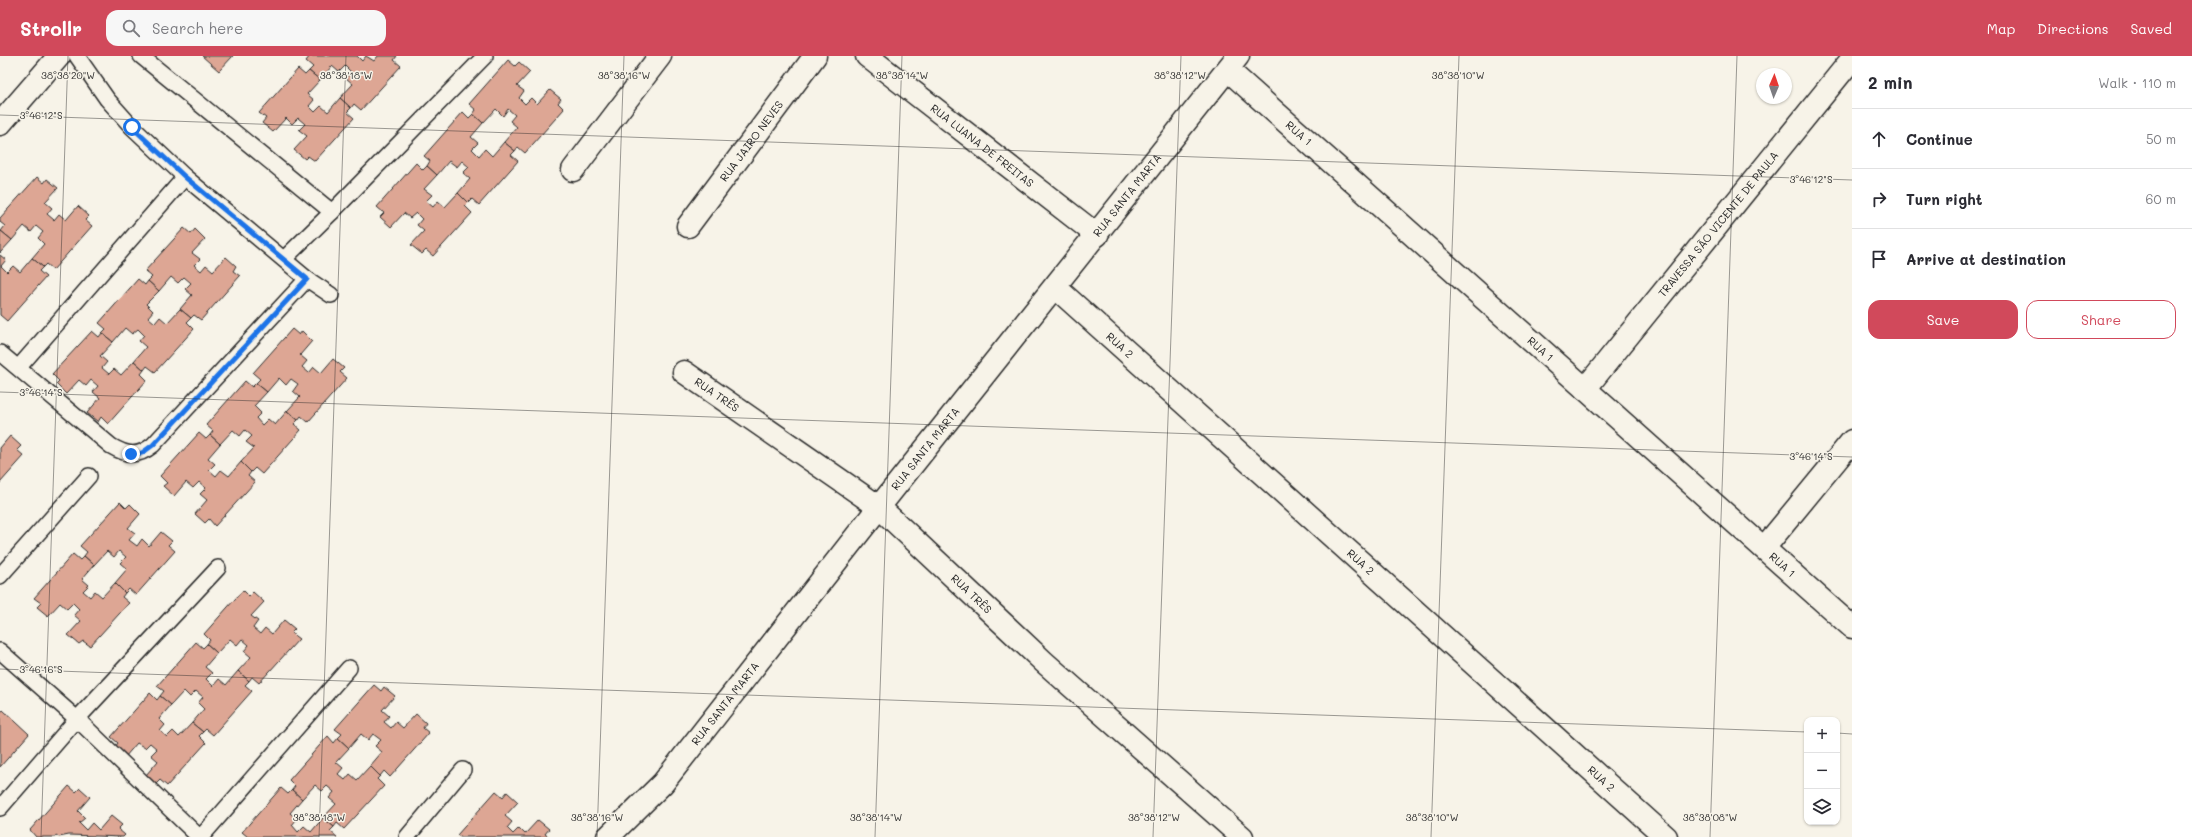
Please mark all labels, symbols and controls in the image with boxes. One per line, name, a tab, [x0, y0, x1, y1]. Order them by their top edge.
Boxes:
search box	[106, 10, 386, 46]
text: Strollr	[20, 16, 82, 41]
icon: search	[120, 17, 142, 39]
text: Search here	[152, 18, 243, 38]
text: Map	[1987, 19, 2015, 38]
text: Directions	[2037, 19, 2108, 38]
text: Saved	[2130, 19, 2172, 38]
text: 38°38'20"W	[41, 68, 95, 82]
text: 38°38'18"W	[320, 68, 373, 82]
text: 38°38'16"W	[598, 68, 651, 82]
text: 38°38'14"W	[876, 68, 928, 82]
text: 38°38'12"W	[1154, 68, 1206, 82]
text: 38°38'10"W	[1432, 68, 1485, 82]
north arrow	[1756, 68, 1792, 104]
text: 2 min	[1868, 71, 1913, 93]
text: Walk · 110 m	[2098, 74, 2176, 91]
street label: RUA JAIRO NEVES	[716, 97, 786, 184]
street label: RUA LUANA DE FREITAS	[928, 100, 1037, 190]
text: 3°46'12"S	[19, 108, 63, 122]
street label: RUA 1	[1283, 117, 1316, 149]
route start	[123, 118, 141, 136]
icon: ahead	[1868, 128, 1890, 150]
text: Continue	[1906, 129, 1973, 149]
text: 50 m	[2146, 130, 2176, 147]
street label: TRAVESSA SÃO VICENTE DE PAULA	[1654, 148, 1781, 300]
street label: RUA SANTA MARTA	[1089, 150, 1164, 240]
text: 3°46'12"S	[1789, 172, 1833, 186]
icon: right	[1868, 188, 1890, 210]
text: Turn right	[1906, 189, 1983, 209]
text: 60 m	[2146, 190, 2176, 207]
icon: arrive	[1868, 248, 1890, 270]
text: Arrive at destination	[1906, 249, 2066, 269]
button: Save	[1868, 300, 2018, 339]
button: Share	[2026, 300, 2176, 339]
street label: RUA 2	[1103, 329, 1137, 361]
street label: RUA 1	[1525, 333, 1557, 364]
street label: RUA TRÊS	[692, 374, 743, 415]
text: 3°46'14"S	[19, 385, 63, 399]
street label: RUA SANTA MARTA	[887, 404, 963, 493]
route end	[122, 445, 140, 463]
text: 3°46'14"S	[1789, 449, 1833, 463]
street label: RUA 2	[1344, 545, 1378, 578]
street label: RUA 1	[1766, 549, 1799, 580]
street label: RUA TRÊS	[948, 570, 996, 616]
street label: RUA SANTA MARTA	[687, 658, 762, 748]
text: 3°46'16"S	[19, 662, 63, 676]
map controls	[1804, 717, 1840, 825]
button: +	[1804, 717, 1840, 753]
button: −	[1804, 753, 1840, 789]
street label: RUA 2	[1585, 762, 1618, 795]
button: layers	[1804, 789, 1840, 825]
text: 38°38'18"W	[293, 810, 346, 824]
text: 38°38'16"W	[571, 810, 624, 824]
text: 38°38'14"W	[850, 810, 902, 824]
text: 38°38'12"W	[1128, 810, 1180, 824]
text: 38°38'10"W	[1406, 810, 1459, 824]
text: 38°38'08"W	[1683, 810, 1737, 824]

